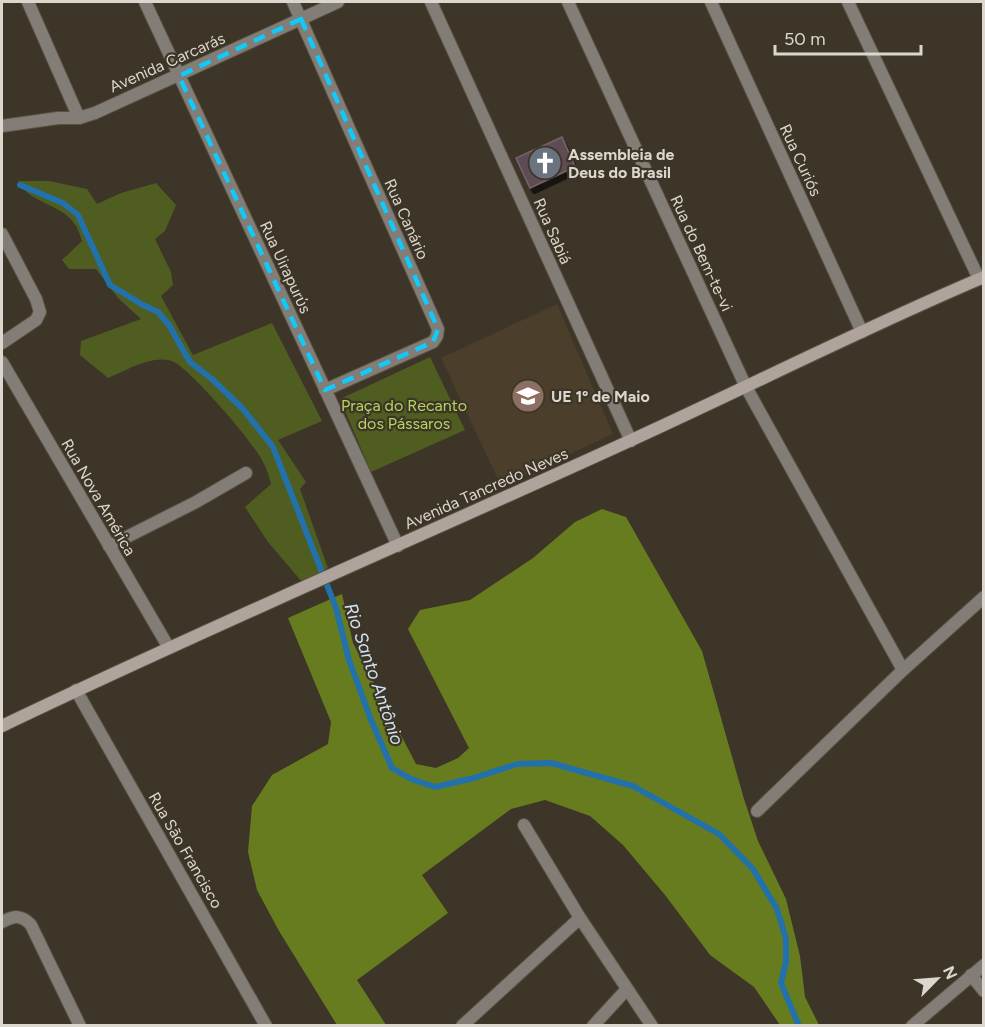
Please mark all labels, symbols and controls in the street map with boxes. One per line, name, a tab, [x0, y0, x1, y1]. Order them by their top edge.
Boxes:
scale bar	[775, 18, 920, 56]
street label: Avenida Carcarás	[106, 28, 228, 96]
text: 50 m	[784, 28, 826, 50]
street label: Rua Curiós	[776, 121, 826, 199]
church icon: Assembleia de Deus do Brasil	[527, 145, 563, 181]
place label: Assembleia de Deus do Brasil	[568, 145, 675, 182]
street label: Rua Canário	[380, 176, 433, 262]
street label: Rua do Bem-te-vi	[666, 192, 737, 314]
street label: Rua Sabiá	[530, 195, 576, 267]
street label: Rua Uirapurύs	[256, 218, 315, 316]
school or university icon: UE 1º de Maio	[510, 378, 546, 414]
place label: UE 1º de Maio	[551, 387, 650, 406]
park label: Praça do Recanto dos Pássaros	[341, 396, 467, 433]
street label: Rua Nova América	[57, 435, 140, 559]
street label: Avenida Tancredo Neves	[401, 444, 571, 533]
water label: Rio Santo Antônio	[339, 600, 409, 748]
street label: Rua São Francisco	[145, 789, 227, 912]
north arrow	[907, 949, 967, 1009]
text: N	[939, 963, 961, 982]

